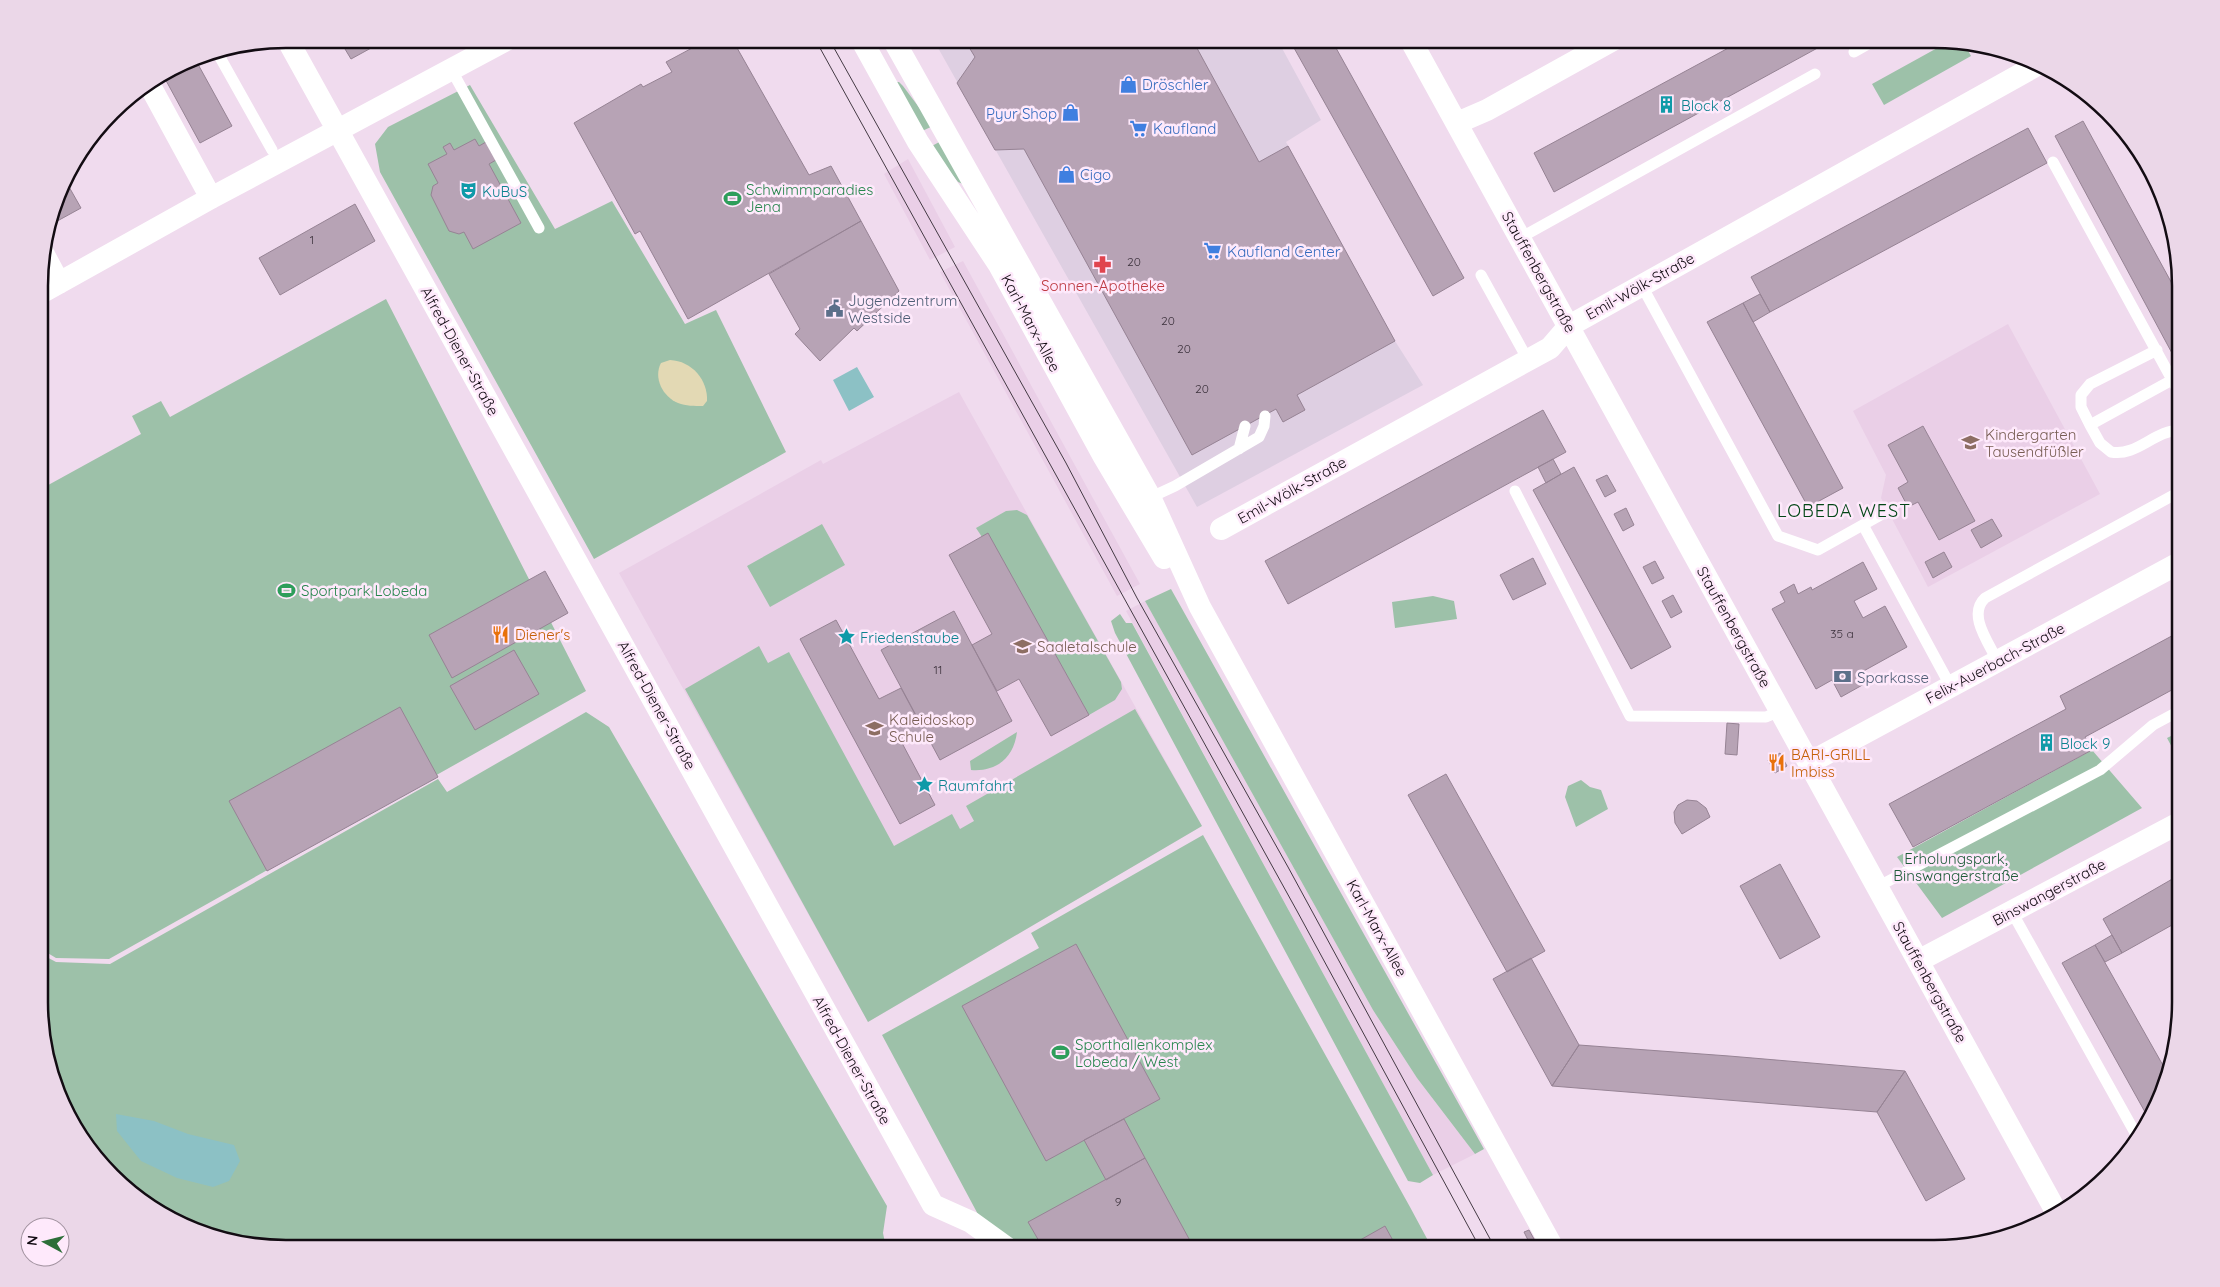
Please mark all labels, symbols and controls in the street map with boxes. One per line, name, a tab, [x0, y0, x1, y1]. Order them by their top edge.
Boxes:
shop icon: Dröschler	[1118, 74, 1138, 94]
place label: Dröschler	[1142, 75, 1209, 94]
building icon: Block 8	[1657, 95, 1677, 115]
place label: Block 8	[1681, 96, 1731, 115]
shop icon: Pyur Shop	[1061, 103, 1081, 123]
place label: Pyur Shop	[986, 104, 1057, 123]
supermarket icon: Kaufland	[1129, 118, 1149, 138]
place label: Kaufland	[1153, 119, 1216, 138]
shop icon: Cigo	[1056, 164, 1076, 184]
place label: Cigo	[1080, 165, 1111, 184]
place label: Schwimmparadies Jena	[746, 180, 873, 216]
theatre icon: KuBuS	[458, 181, 478, 201]
place label: KuBuS	[482, 182, 527, 201]
sports icon: Schwimmparadies Jena	[722, 188, 742, 208]
street label: Stauffenbergstraße	[1498, 208, 1580, 336]
house number: 1	[310, 232, 314, 247]
supermarket icon: Kaufland Center	[1203, 241, 1223, 261]
place label: Kaufland Center	[1227, 242, 1341, 261]
street label: Emil-Wölk-Straße	[1582, 248, 1698, 324]
pharmacy icon: Sonnen-Apotheke	[1093, 254, 1113, 274]
house number: 20	[1127, 254, 1141, 269]
street label: Karl-Marx-Allee	[997, 271, 1065, 375]
place label: Sonnen-Apotheke	[1041, 276, 1165, 295]
street label: Alfred-Diener-Straße	[417, 283, 503, 419]
place label: Jugendzentrum Westside	[848, 291, 958, 327]
public building icon: Jugendzentrum Westside	[824, 299, 844, 319]
house number: 20	[1161, 313, 1175, 328]
house number: 20	[1177, 341, 1191, 356]
house number: 20	[1195, 381, 1209, 396]
place label: Kindergarten Tausendfüßler	[1985, 425, 2084, 461]
school or university icon: Kindergarten Tausendfüßler	[1961, 433, 1981, 453]
street label: Emil-Wölk-Straße	[1234, 452, 1350, 528]
district label: LOBEDA WEST	[1777, 499, 1911, 522]
street label: Stauffenbergstraße	[1693, 563, 1775, 691]
sports icon: Sportpark Lobeda	[277, 580, 297, 600]
place label: Sportpark Lobeda	[301, 581, 427, 600]
street label: Felix-Auerbach-Straße	[1922, 618, 2068, 708]
restaurant icon: Diener's	[491, 624, 511, 644]
place label: Diener's	[515, 625, 570, 644]
house number: 35 a	[1830, 626, 1854, 641]
place icon: Friedenstaube	[836, 627, 856, 647]
place label: Friedenstaube	[860, 628, 959, 647]
school or university icon: Saaletalschule	[1013, 636, 1033, 656]
street label: Alfred-Diener-Straße	[614, 637, 700, 773]
place label: Saaletalschule	[1037, 637, 1137, 656]
house number: 11	[934, 662, 942, 677]
bank icon: Sparkasse	[1833, 667, 1853, 687]
place label: Sparkasse	[1857, 668, 1929, 687]
place label: Kaleidoskop Schule	[889, 710, 974, 746]
school or university icon: Kaleidoskop Schule	[865, 718, 885, 738]
building icon: Block 9	[2036, 733, 2056, 753]
place label: Block 9	[2060, 734, 2110, 753]
place label: BARI-GRILL Imbiss	[1791, 745, 1870, 781]
restaurant icon: BARI-GRILL Imbiss	[1767, 753, 1787, 773]
place icon: Raumfahrt	[914, 775, 934, 795]
place label: Raumfahrt	[938, 776, 1013, 795]
park label: Erholungspark, Binswangerstraße	[1893, 849, 2019, 885]
street label: Binswangerstraße	[1989, 854, 2109, 930]
street label: Karl-Marx-Allee	[1342, 876, 1412, 980]
street label: Stauffenbergstraße	[1889, 918, 1971, 1046]
street label: Alfred-Diener-Straße	[809, 992, 895, 1128]
place label: Sporthallenkomplex Lobeda / West	[1075, 1035, 1212, 1071]
sports icon: Sporthallenkomplex Lobeda / West	[1051, 1043, 1071, 1063]
house number: 9	[1115, 1194, 1122, 1209]
north arrow	[20, 1217, 70, 1267]
text: N	[23, 1234, 42, 1247]

